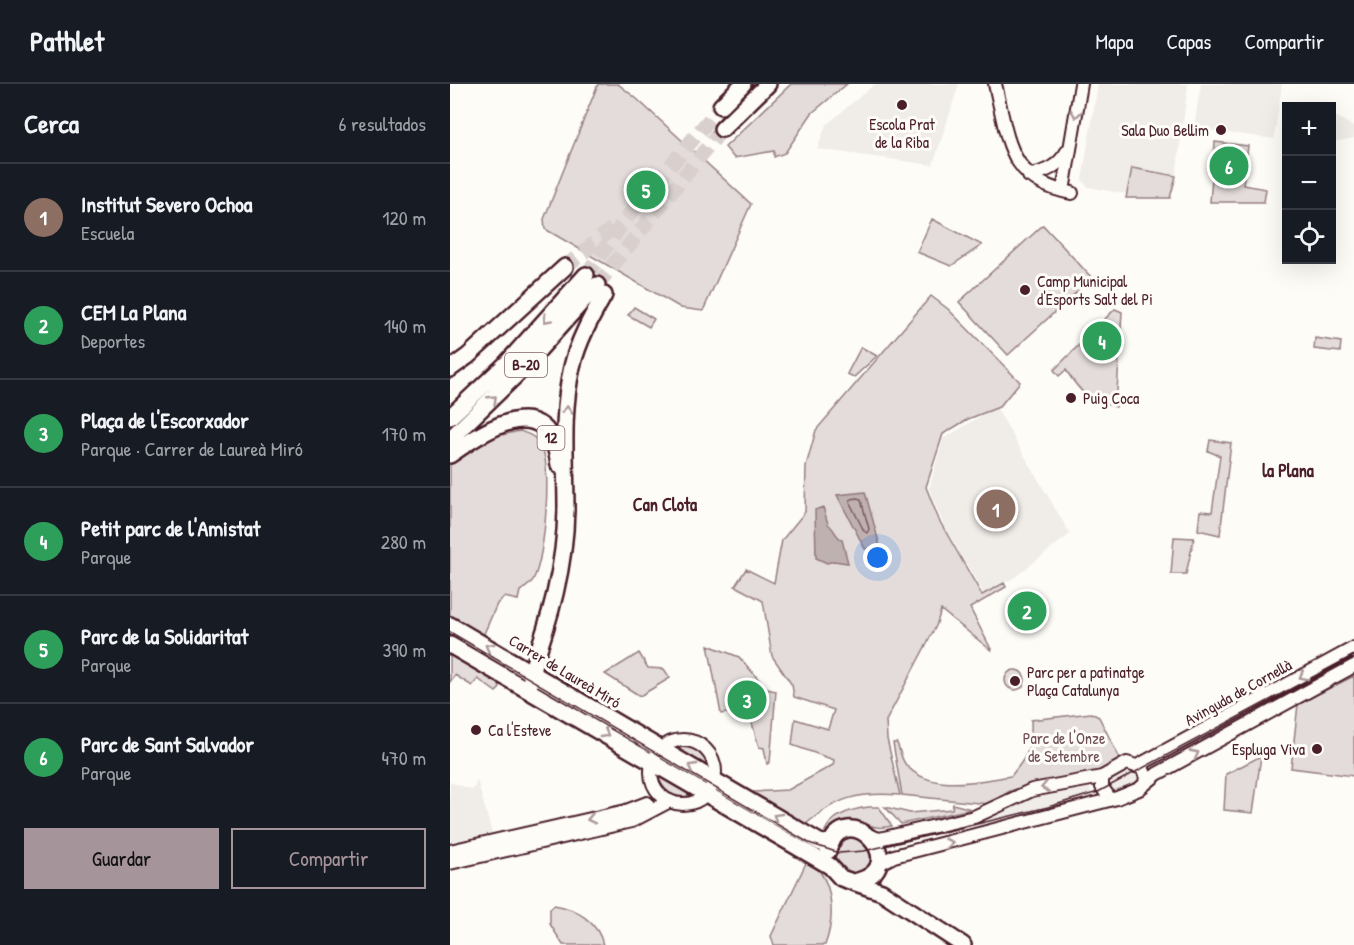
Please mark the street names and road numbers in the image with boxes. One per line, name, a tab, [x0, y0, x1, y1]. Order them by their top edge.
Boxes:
road number: B-20	[505, 353, 547, 377]
road number: 12	[538, 426, 564, 450]
street label: Carrer de Laureà Miró	[505, 629, 625, 713]
street label: Avinguda de Cornellà	[1181, 653, 1295, 731]

